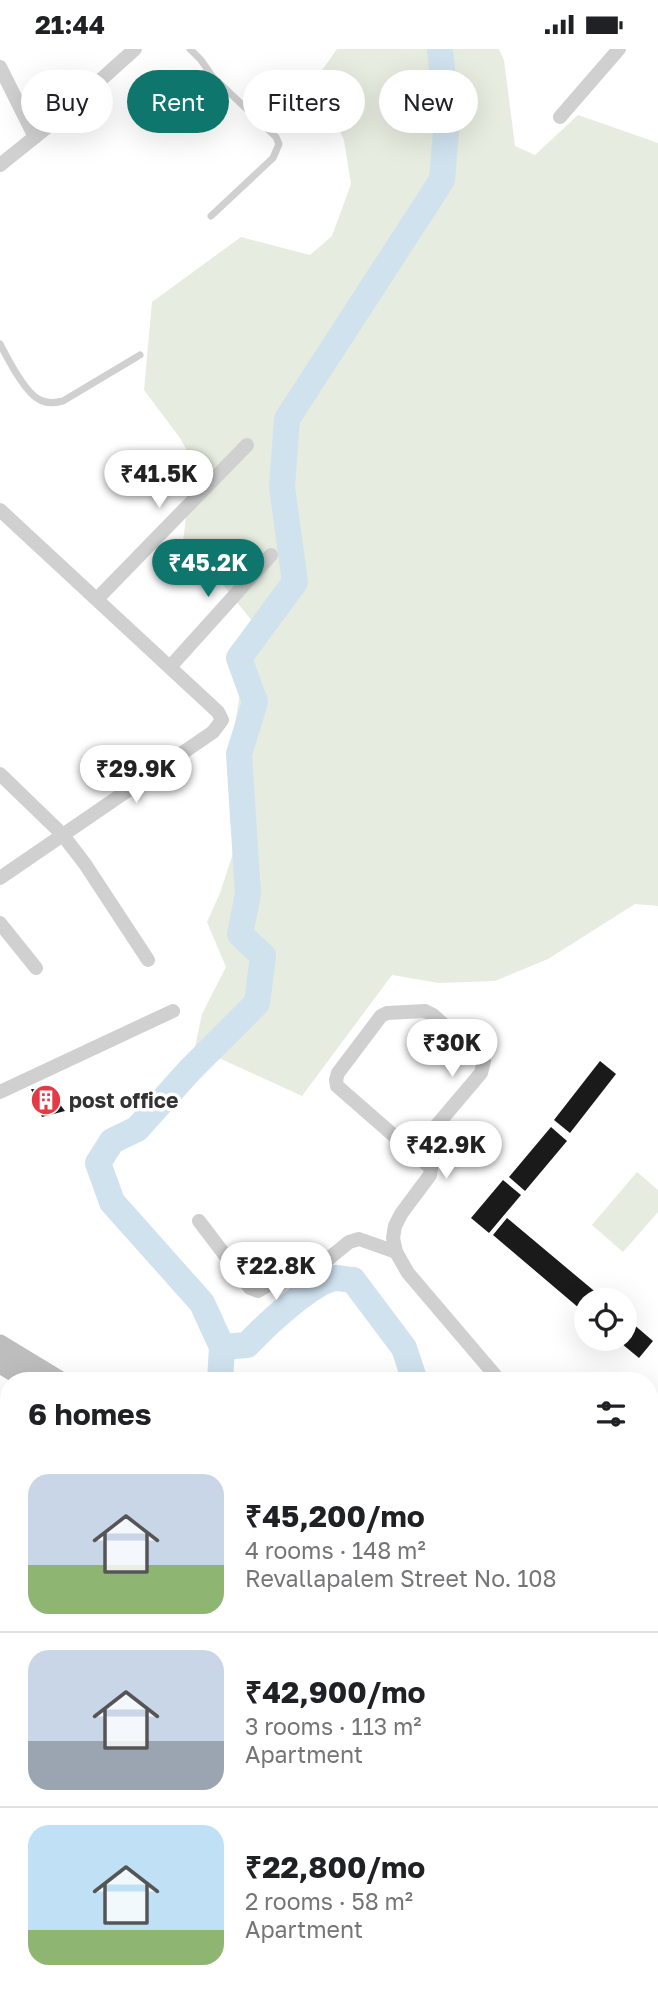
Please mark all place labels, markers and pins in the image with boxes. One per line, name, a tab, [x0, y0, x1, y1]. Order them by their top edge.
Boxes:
pin: ₹41.5K	[102, 451, 216, 510]
pin: ₹45.2K	[151, 539, 265, 599]
pin: ₹29.9K	[79, 745, 193, 805]
pin: ₹30K	[411, 1019, 493, 1079]
building icon: post office	[29, 1083, 63, 1117]
place label: post office	[69, 1087, 178, 1113]
pin: ₹42.9K	[389, 1121, 503, 1181]
pin: ₹22.8K	[219, 1243, 333, 1302]

